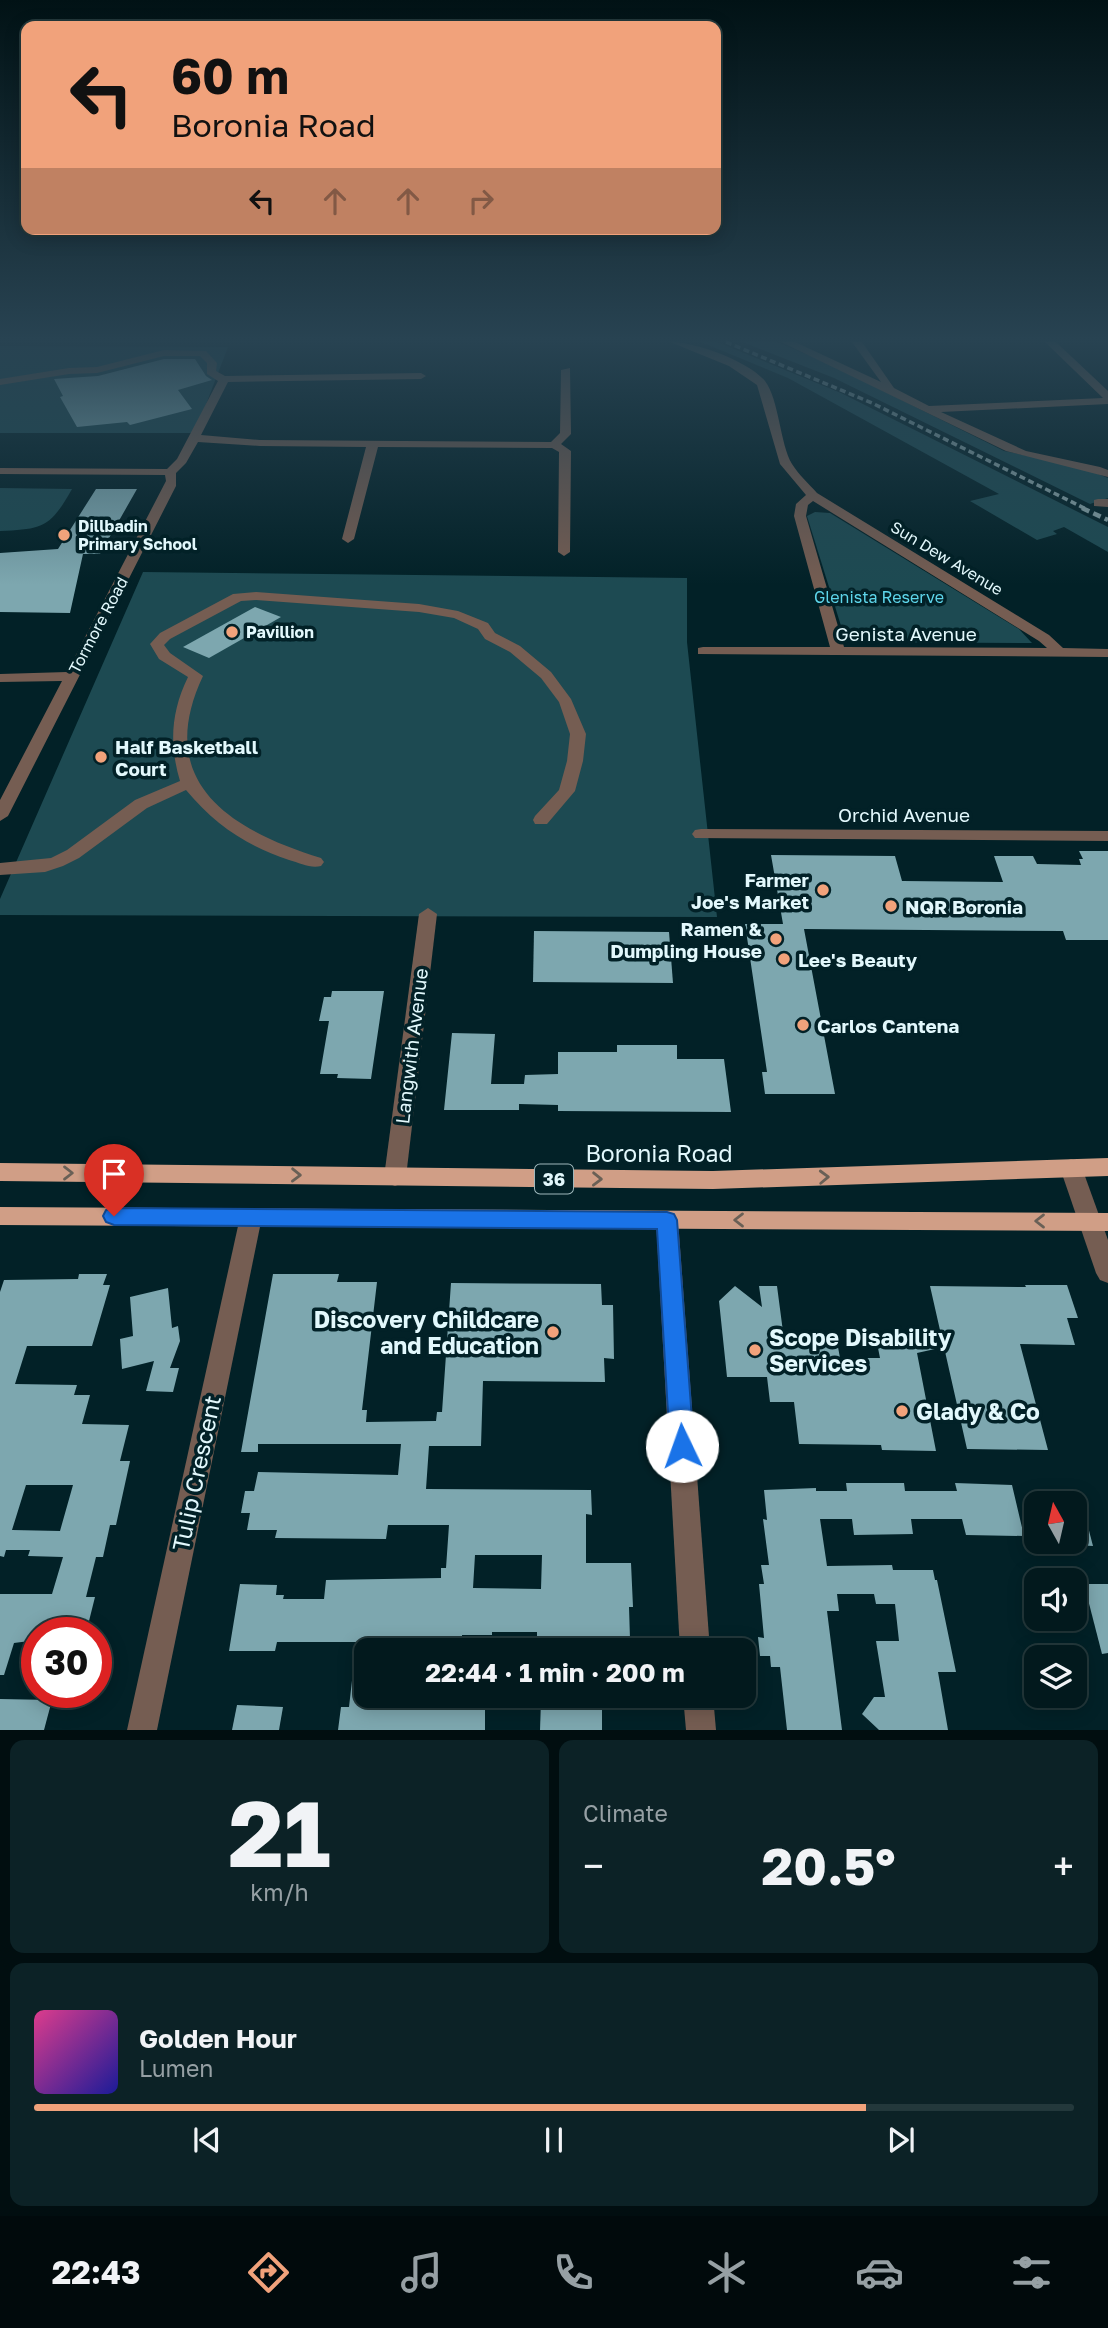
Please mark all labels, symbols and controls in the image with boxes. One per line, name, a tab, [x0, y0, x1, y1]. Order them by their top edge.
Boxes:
text: 60 m	[171, 46, 289, 105]
icon: left	[56, 49, 147, 140]
text: Boronia Road	[171, 106, 376, 144]
icon: left	[243, 182, 281, 220]
icon: ahead	[316, 182, 354, 220]
icon: ahead	[389, 182, 427, 220]
icon: right	[462, 182, 500, 220]
place label: Dillbadin Primary School	[78, 516, 198, 554]
street label: Sun Dew Avenue	[887, 517, 1007, 599]
marker: Dillbadin Primary School	[56, 527, 72, 543]
street label: Tormore Road	[64, 573, 132, 677]
park label: Glenista Reserve	[814, 587, 944, 607]
place label: Pavillion	[246, 622, 314, 642]
street label: Genista Avenue	[835, 622, 977, 645]
marker: Pavillion	[224, 624, 240, 640]
place label: Half Basketball Court	[115, 735, 258, 780]
marker: Half Basketball Court	[93, 749, 109, 765]
street label: Orchid Avenue	[838, 803, 970, 826]
place label: Farmer Joe's Market	[691, 868, 810, 913]
marker: Farmer Joe's Market	[815, 882, 831, 898]
place label: NQR Boronia	[905, 895, 1023, 918]
marker: NQR Boronia	[883, 898, 899, 914]
place label: Ramen & Dumpling House	[610, 917, 762, 962]
marker: Ramen & Dumpling House	[768, 931, 784, 947]
place label: Lee's Beauty	[798, 948, 918, 971]
marker: Lee's Beauty	[776, 951, 792, 967]
street label: Langwith Avenue	[390, 967, 432, 1125]
place label: Carlos Cantena	[817, 1014, 959, 1037]
marker: Carlos Cantena	[795, 1017, 811, 1033]
street label: Boronia Road	[585, 1139, 733, 1167]
pin	[84, 1144, 144, 1216]
icon: arrive	[95, 1155, 133, 1193]
road number: 36	[535, 1164, 573, 1194]
one-way arrow	[63, 1165, 74, 1181]
one-way arrow	[291, 1167, 301, 1183]
one-way arrow	[819, 1169, 830, 1184]
one-way arrow	[592, 1171, 602, 1187]
one-way arrow	[733, 1212, 744, 1228]
one-way arrow	[1034, 1213, 1045, 1229]
place label: Discovery Childcare and Education	[314, 1305, 539, 1359]
place label: Scope Disability Services	[769, 1323, 952, 1377]
marker: Discovery Childcare and Education	[545, 1324, 561, 1340]
marker: Scope Disability Services	[747, 1342, 763, 1358]
street label: Tulip Crescent	[166, 1393, 226, 1553]
place label: Glady & Co	[916, 1397, 1040, 1425]
marker: Glady & Co	[894, 1403, 910, 1419]
position arrow	[645, 1409, 719, 1483]
north arrow	[1024, 1491, 1087, 1554]
map controls	[1024, 1491, 1087, 1708]
button: sound	[1024, 1568, 1087, 1631]
speed limit sign: 30	[21, 1617, 112, 1708]
button: layers	[1024, 1645, 1087, 1708]
text: 22:44 · 1 min · 200 m	[425, 1657, 685, 1688]
text: 21	[228, 1778, 331, 1887]
text: Climate	[583, 1799, 668, 1827]
text: 20.5°	[761, 1834, 896, 1896]
text: −	[583, 1843, 604, 1888]
text: +	[1053, 1843, 1074, 1888]
text: km/h	[250, 1878, 309, 1906]
text: Golden Hour	[139, 2023, 297, 2054]
text: Lumen	[139, 2054, 213, 2082]
icon: previous	[188, 2121, 226, 2159]
icon: pause	[535, 2121, 573, 2159]
icon: next	[882, 2121, 920, 2159]
icon: directions	[244, 2248, 293, 2297]
icon: music	[397, 2248, 446, 2297]
icon: phone	[549, 2248, 598, 2297]
icon: climate	[702, 2248, 751, 2297]
icon: car	[855, 2248, 904, 2297]
icon: filters	[1007, 2248, 1056, 2297]
text: 22:43	[52, 2253, 141, 2291]

